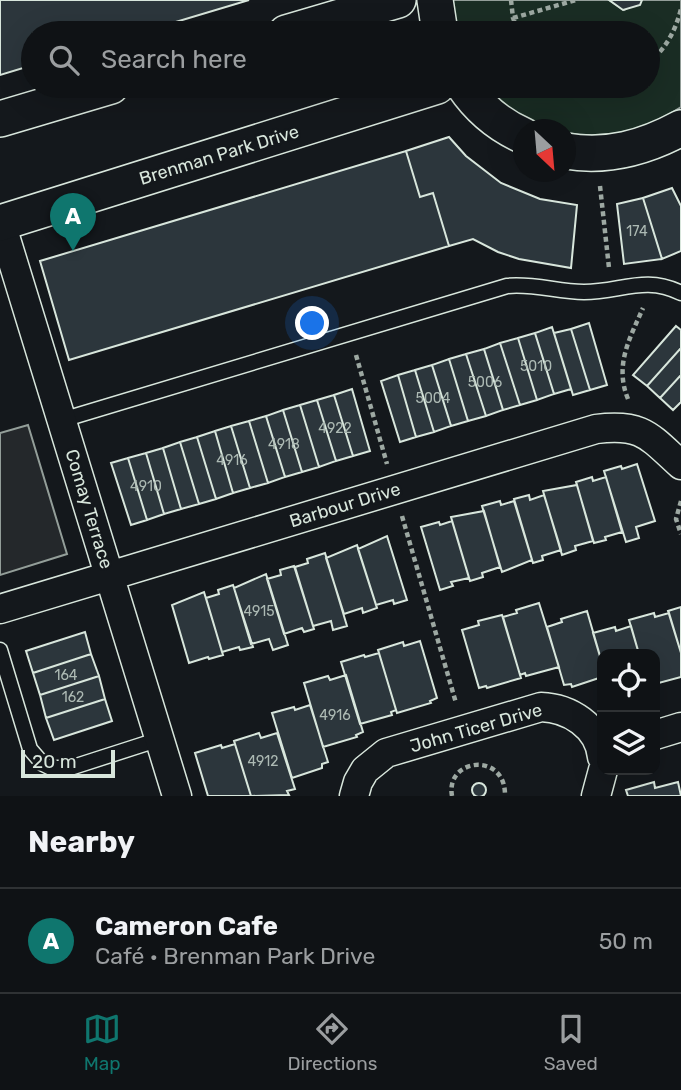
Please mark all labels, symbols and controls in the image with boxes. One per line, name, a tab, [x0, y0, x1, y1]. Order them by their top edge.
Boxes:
search box	[21, 21, 660, 98]
icon: search	[45, 41, 83, 79]
text: Search here	[101, 44, 247, 75]
north arrow	[513, 119, 576, 182]
street label: Brenman Park Drive	[136, 120, 302, 190]
pin: A	[50, 193, 96, 251]
house number: 174	[626, 223, 648, 240]
your location	[295, 306, 329, 340]
house number: 5010	[520, 358, 552, 375]
house number: 5006	[468, 374, 502, 391]
house number: 5004	[416, 390, 451, 407]
house number: 4922	[318, 420, 352, 437]
house number: 4918	[268, 436, 300, 453]
street label: Comay Terrace	[60, 447, 118, 571]
house number: 4916	[216, 452, 248, 469]
house number: 4910	[130, 478, 162, 495]
street label: Barbour Drive	[287, 478, 403, 532]
house number: 4915	[243, 603, 275, 620]
map controls	[597, 649, 660, 775]
button: locate	[597, 649, 660, 712]
house number: 164	[54, 667, 78, 684]
house number: 162	[62, 689, 84, 706]
street label: John Ticer Drive	[407, 699, 545, 757]
house number: 4916	[319, 707, 351, 724]
button: layers	[597, 712, 660, 775]
scale bar	[21, 747, 116, 779]
text: 20 m	[32, 750, 77, 773]
house number: 4912	[247, 753, 279, 770]
text: Nearby	[28, 824, 135, 860]
text: Cameron Cafe	[95, 911, 278, 942]
text: A	[43, 927, 59, 955]
text: 50 m	[599, 927, 653, 955]
text: Café · Brenman Park Drive	[95, 942, 375, 970]
tab: Map	[83, 1010, 121, 1075]
tab: Directions	[287, 1010, 377, 1075]
tab: Saved	[544, 1010, 598, 1075]

